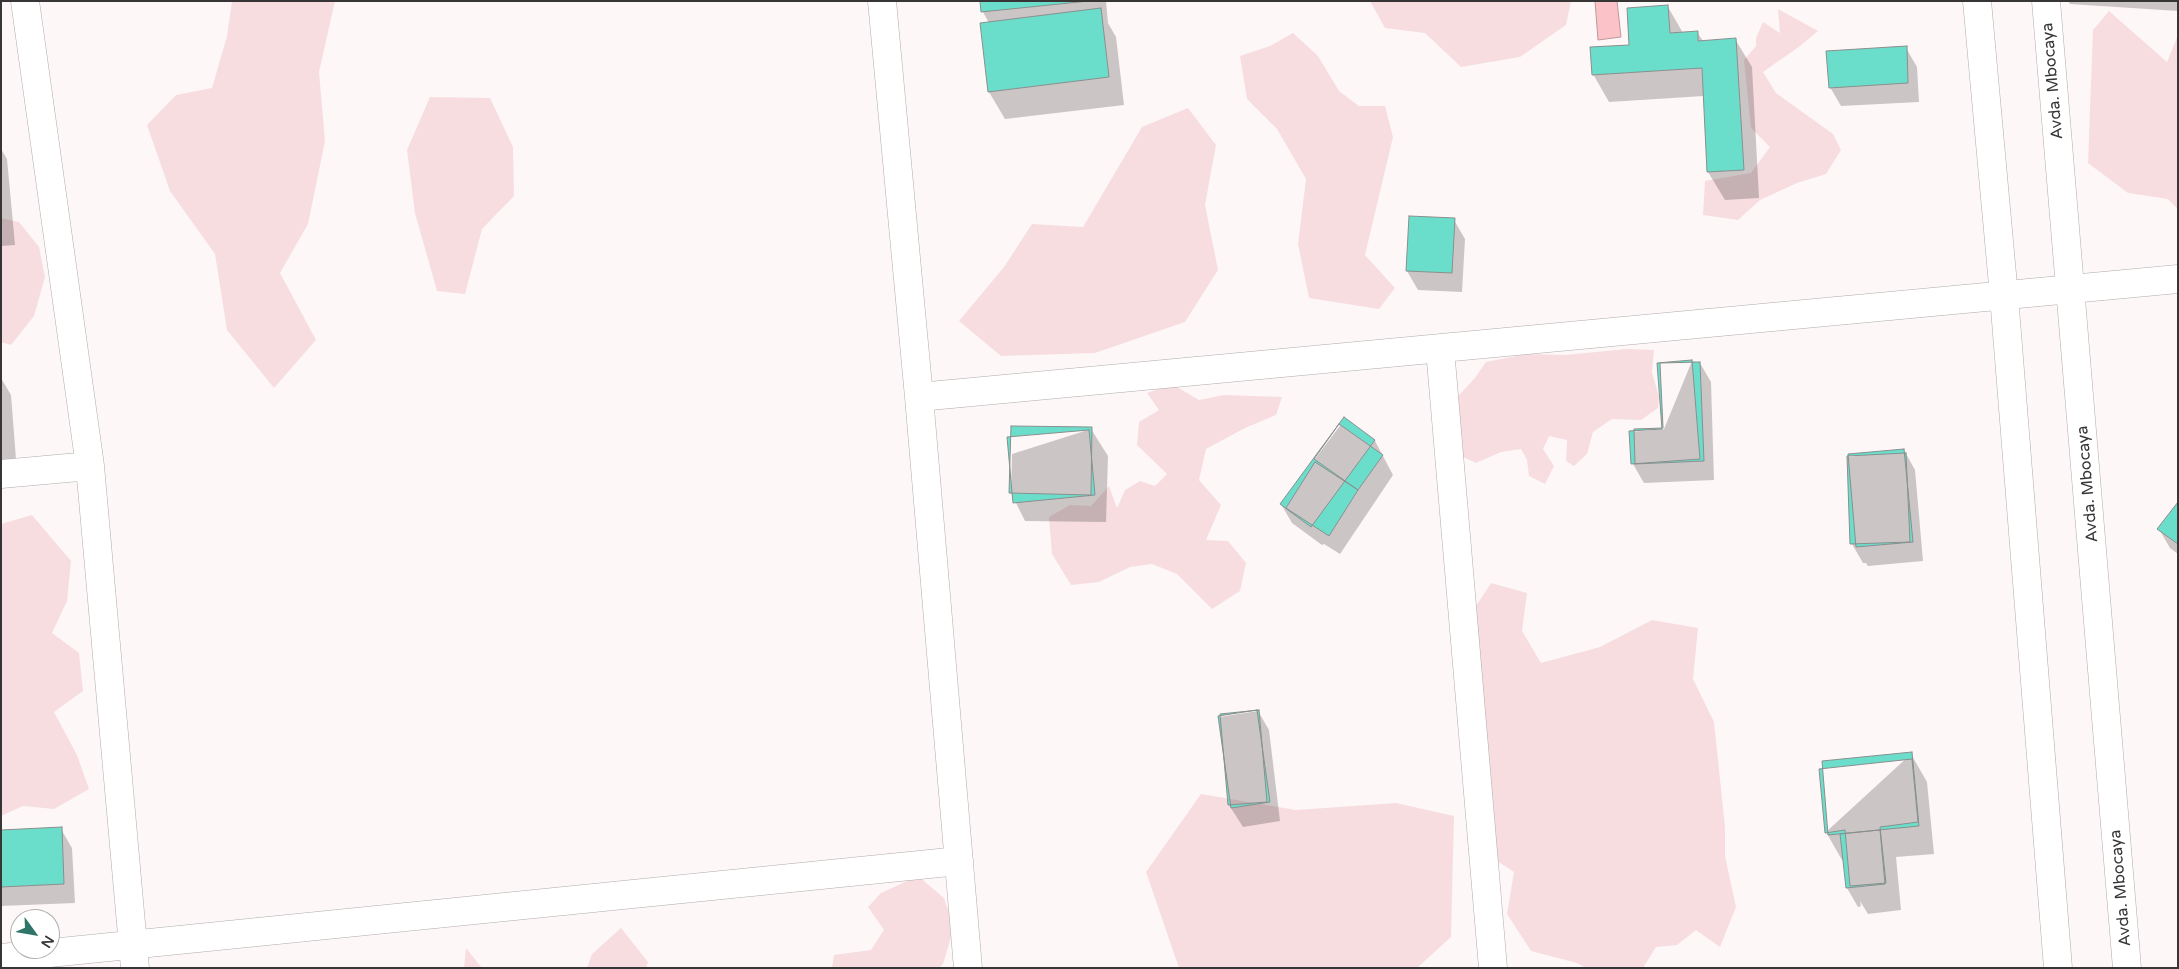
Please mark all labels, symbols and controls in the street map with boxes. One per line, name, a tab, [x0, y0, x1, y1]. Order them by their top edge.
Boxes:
street label: Avda. Mbocaya	[2038, 22, 2068, 140]
street label: Avda. Mbocaya	[2073, 425, 2103, 543]
street label: Avda. Mbocaya	[2106, 829, 2136, 947]
north arrow	[10, 909, 60, 959]
text: N	[37, 932, 57, 951]

